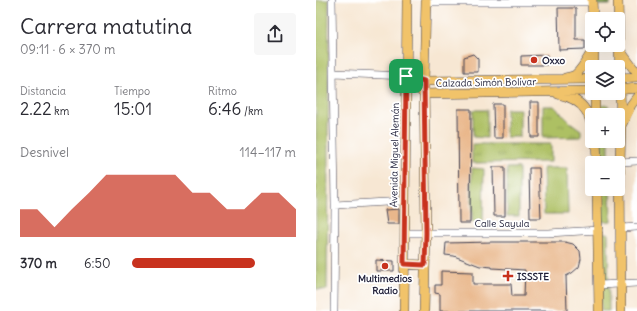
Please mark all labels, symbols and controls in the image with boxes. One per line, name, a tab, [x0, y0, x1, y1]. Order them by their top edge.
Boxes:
text: Carrera matutina	[20, 12, 192, 40]
map controls	[585, 12, 625, 196]
button: locate	[585, 12, 625, 52]
button: share	[254, 13, 296, 55]
text: 09:11 · 6 × 370 m	[20, 41, 115, 58]
place label: Oxxo	[542, 54, 565, 67]
marker: Oxxo	[529, 55, 539, 65]
pin	[389, 59, 423, 93]
button: layers	[585, 60, 625, 100]
icon: arrive	[395, 65, 417, 87]
street label: Calzada Simón Bolívar	[436, 75, 536, 90]
text: Distancia	[20, 84, 66, 98]
text: Tiempo	[114, 84, 150, 98]
text: Ritmo	[208, 84, 237, 98]
text: 2.22	[20, 98, 51, 120]
text: 15:01	[114, 98, 152, 120]
text: 6:46	[208, 98, 241, 120]
street label: Avenida Miguel Alemán	[387, 102, 402, 207]
text: km	[51, 104, 69, 118]
text: /km	[241, 104, 263, 118]
button: +	[585, 108, 625, 148]
text: Desnivel	[20, 144, 69, 161]
text: 114–117 m	[240, 144, 296, 161]
button: −	[585, 156, 625, 196]
street label: Calle Sayula	[474, 217, 530, 230]
text: 370 m	[20, 255, 57, 272]
text: 6:50	[84, 255, 110, 272]
marker: Multimedios Radio	[380, 261, 390, 271]
marker: ISSSTE	[502, 270, 514, 282]
place label: ISSSTE	[517, 270, 549, 283]
place label: Multimedios Radio	[358, 272, 413, 297]

